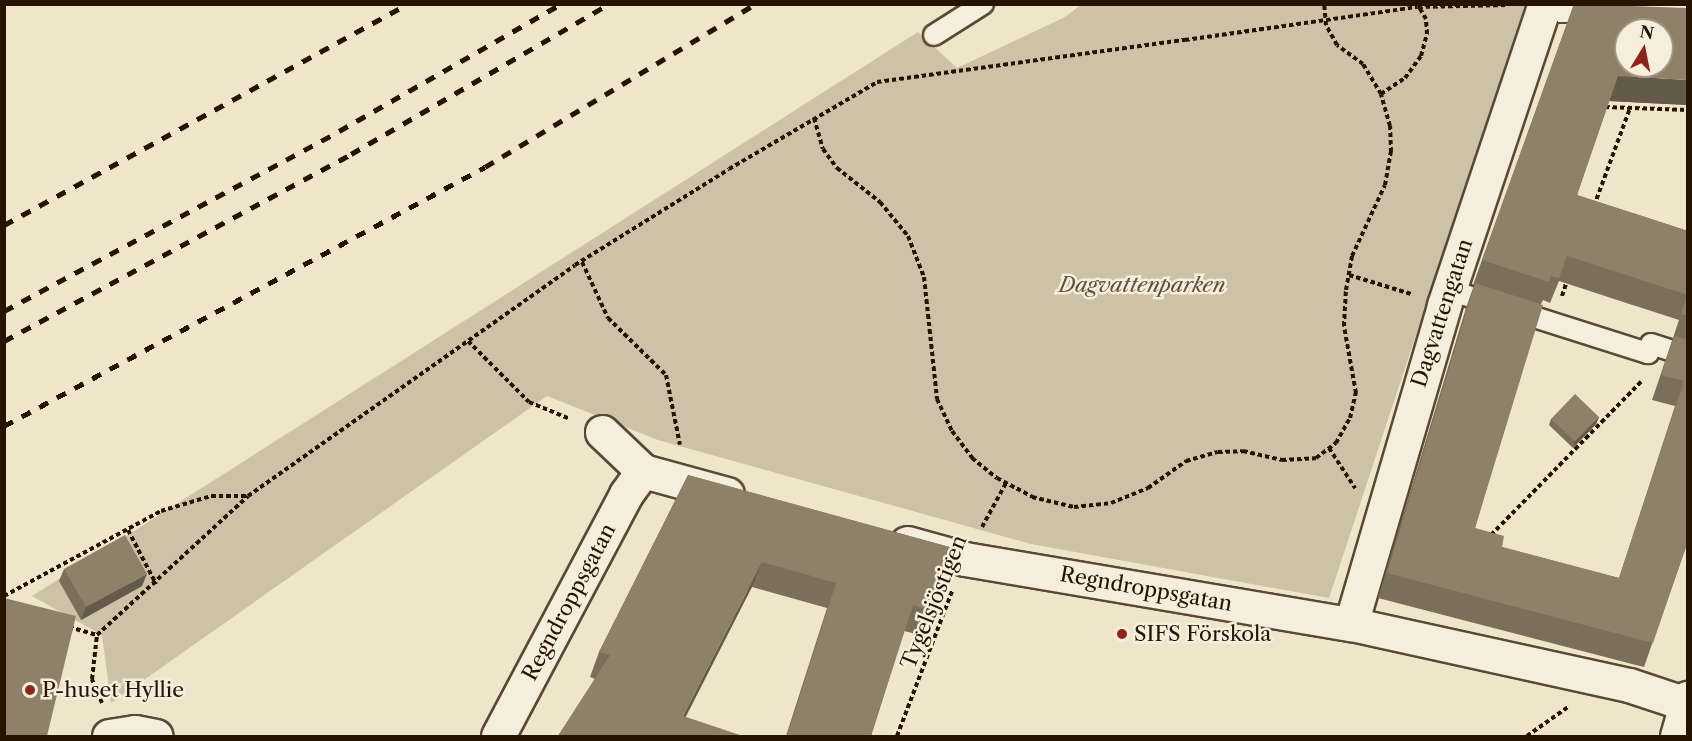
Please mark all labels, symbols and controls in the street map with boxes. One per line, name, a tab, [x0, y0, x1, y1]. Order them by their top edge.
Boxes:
north arrow	[1614, 18, 1674, 78]
text: N	[1638, 21, 1655, 43]
street label: Dagvattengatan	[1406, 236, 1478, 390]
park label: Dagvattenparken	[1059, 272, 1225, 298]
street label: Regndroppsgatan	[517, 519, 621, 685]
street label: Tygelsjöstigen	[896, 532, 972, 672]
street label: Regndroppsgatan	[1058, 561, 1234, 617]
place label: SIFS Förskola	[1134, 621, 1271, 647]
marker: SIFS Förskola	[1115, 627, 1129, 641]
place label: P-huset Hyllie	[42, 677, 184, 703]
marker: P-huset Hyllie	[23, 683, 37, 697]

